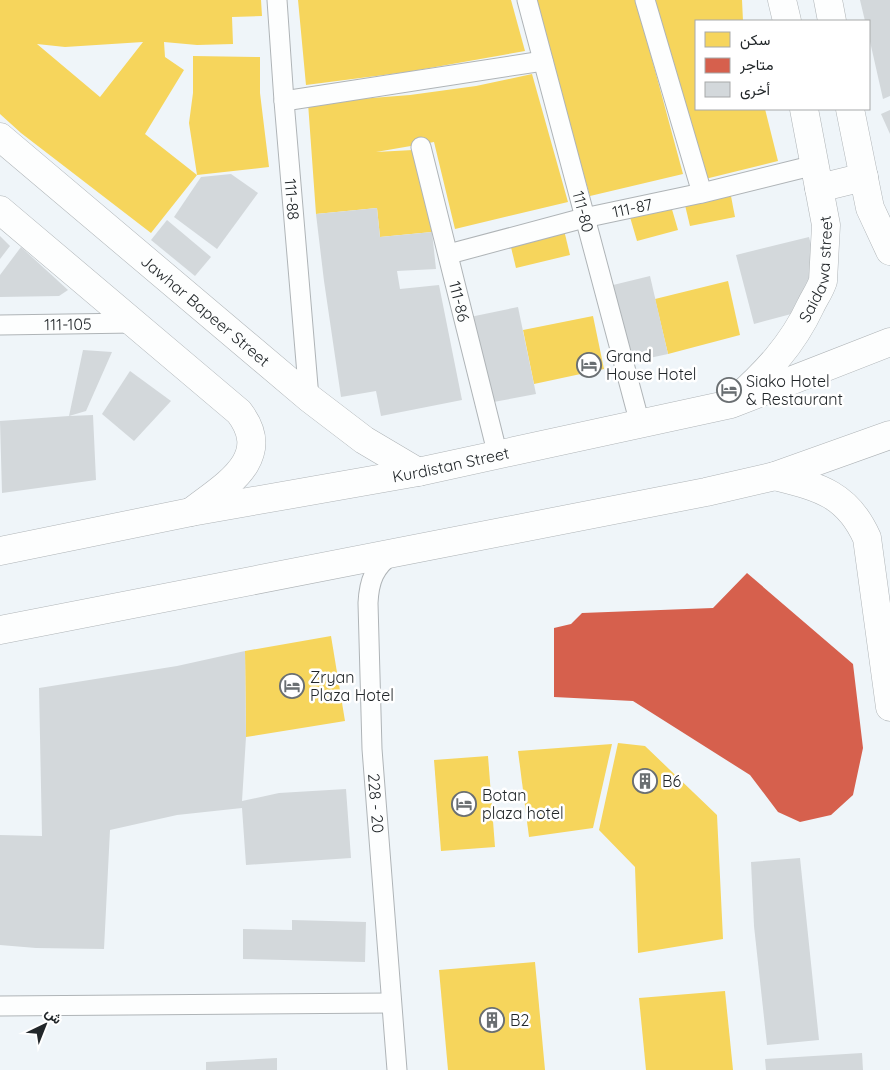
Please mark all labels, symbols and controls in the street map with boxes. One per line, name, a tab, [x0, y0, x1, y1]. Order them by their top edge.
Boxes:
legend	[695, 20, 870, 110]
text: سكن	[740, 30, 770, 50]
text: متاجر	[739, 55, 774, 74]
text: أخرى	[740, 80, 770, 100]
street label: 111-88	[281, 178, 304, 221]
street label: 111-80	[568, 189, 598, 235]
street label: 111-87	[610, 194, 654, 222]
street label: Saidawa street	[794, 214, 836, 326]
street label: Jawhar Bapeer Street	[137, 251, 274, 371]
street label: 111-86	[445, 279, 474, 324]
street label: 111-105	[44, 314, 92, 334]
place label: Grand House Hotel	[606, 346, 696, 384]
hotel icon: Grand House Hotel	[576, 352, 602, 378]
place label: Siako Hotel & Restaurant	[746, 371, 843, 409]
hotel icon: Siako Hotel & Restaurant	[716, 377, 742, 403]
street label: Kurdistan Street	[391, 442, 511, 486]
place label: Zryan Plaza Hotel	[310, 667, 394, 705]
hotel icon: Zryan Plaza Hotel	[279, 673, 305, 699]
building icon: B6	[632, 768, 658, 794]
place label: B6	[662, 771, 681, 791]
street label: 228 - 20	[364, 773, 389, 834]
place label: Botan plaza hotel	[482, 785, 564, 823]
hotel icon: Botan plaza hotel	[451, 791, 477, 817]
north arrow	[20, 1000, 70, 1050]
text: ش	[42, 1003, 66, 1028]
building icon: B2	[479, 1007, 505, 1033]
place label: B2	[510, 1010, 529, 1030]

